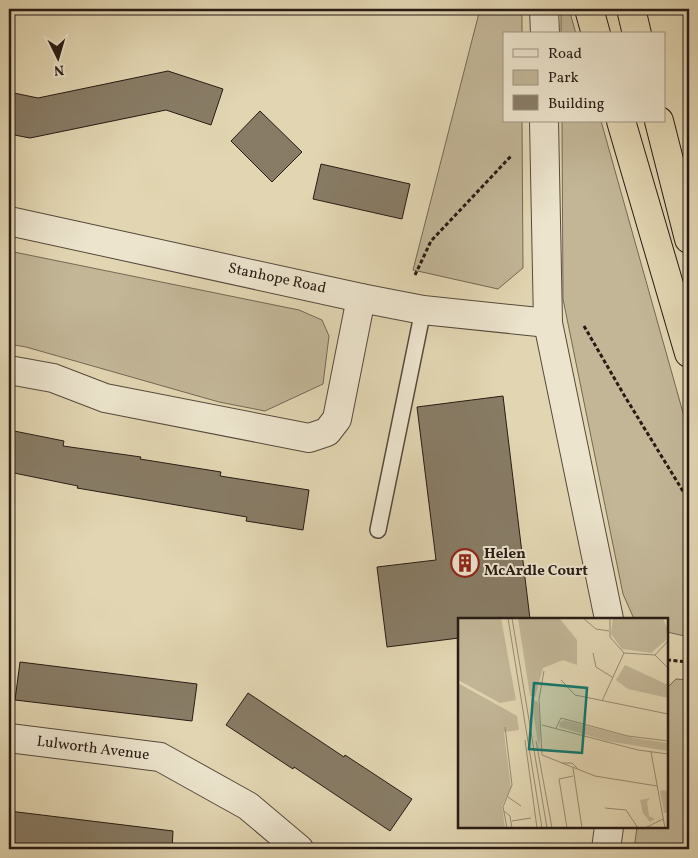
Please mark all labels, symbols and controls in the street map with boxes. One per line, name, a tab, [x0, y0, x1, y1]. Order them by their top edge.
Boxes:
north arrow	[32, 32, 82, 82]
legend	[503, 32, 666, 122]
text: Road	[548, 44, 582, 65]
text: N	[53, 60, 65, 79]
text: Park	[548, 68, 579, 89]
text: Building	[548, 94, 605, 115]
street label: Stanhope Road	[226, 258, 328, 300]
place label: Helen McArdle Court	[484, 544, 588, 582]
building icon: Helen McArdle Court	[450, 548, 480, 578]
inset map	[458, 618, 668, 828]
street label: Lulworth Avenue	[35, 732, 151, 766]

